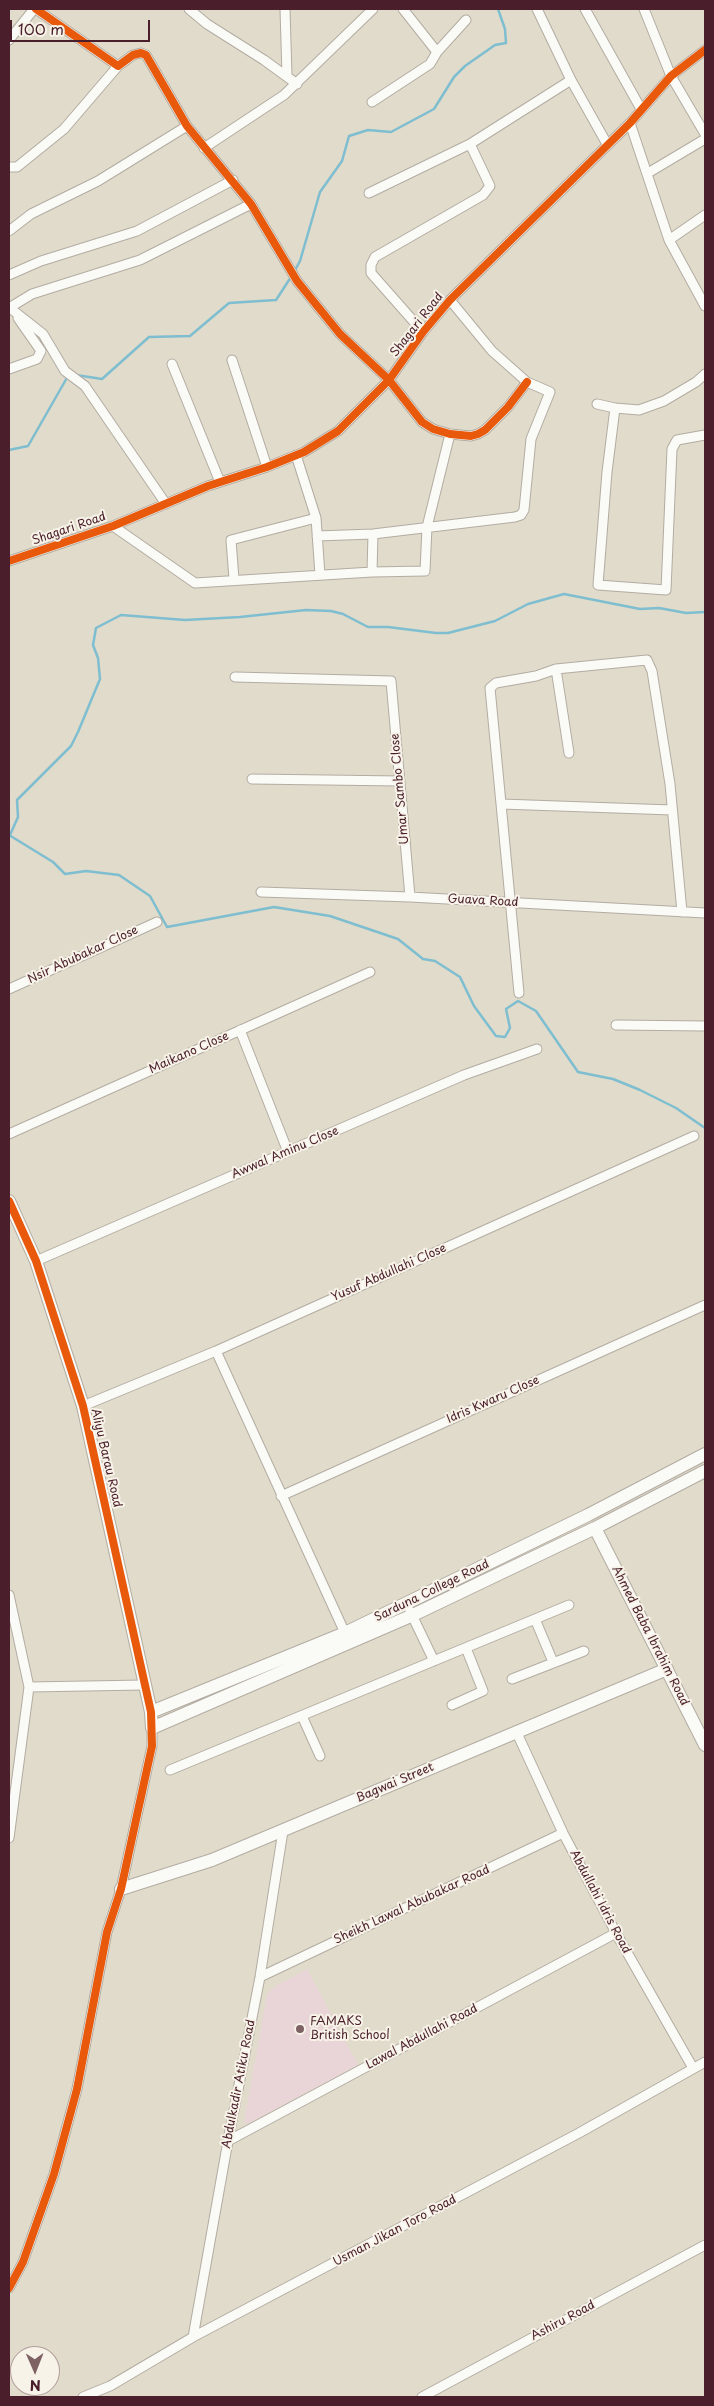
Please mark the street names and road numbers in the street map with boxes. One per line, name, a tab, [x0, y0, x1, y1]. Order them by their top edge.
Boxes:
street label: Shagari Road	[387, 290, 447, 360]
street label: Shagari Road	[30, 510, 108, 548]
street label: Umar Sambo Close	[388, 733, 412, 845]
street label: Guava Road	[447, 892, 519, 910]
street label: Nsir Abubakar Close	[25, 923, 141, 987]
street label: Maikano Close	[147, 1029, 231, 1077]
street label: Awwal Aminu Close	[229, 1124, 341, 1182]
street label: Yusuf Abdullahi Close	[329, 1241, 449, 1305]
street label: Idris Kwaru Close	[444, 1373, 542, 1427]
street label: Aliyu Barau Road	[88, 1407, 124, 1509]
street label: Sarduna College Road	[372, 1557, 492, 1625]
street label: Ahmed Baba Ibrahim Road	[608, 1564, 692, 1708]
street label: Bagwai Street	[354, 1760, 436, 1806]
street label: Abdullahi Idris Road	[567, 1848, 633, 1956]
street label: Sheikh Lawal Abubakar Road	[332, 1862, 492, 1948]
street label: Lawal Abdullahi Road	[364, 2001, 480, 2073]
street label: Abdulkadir Atiku Road	[219, 2018, 259, 2150]
street label: Usman Jikan Toro Road	[331, 2192, 459, 2270]
street label: Ashiru Road	[528, 2298, 598, 2344]

